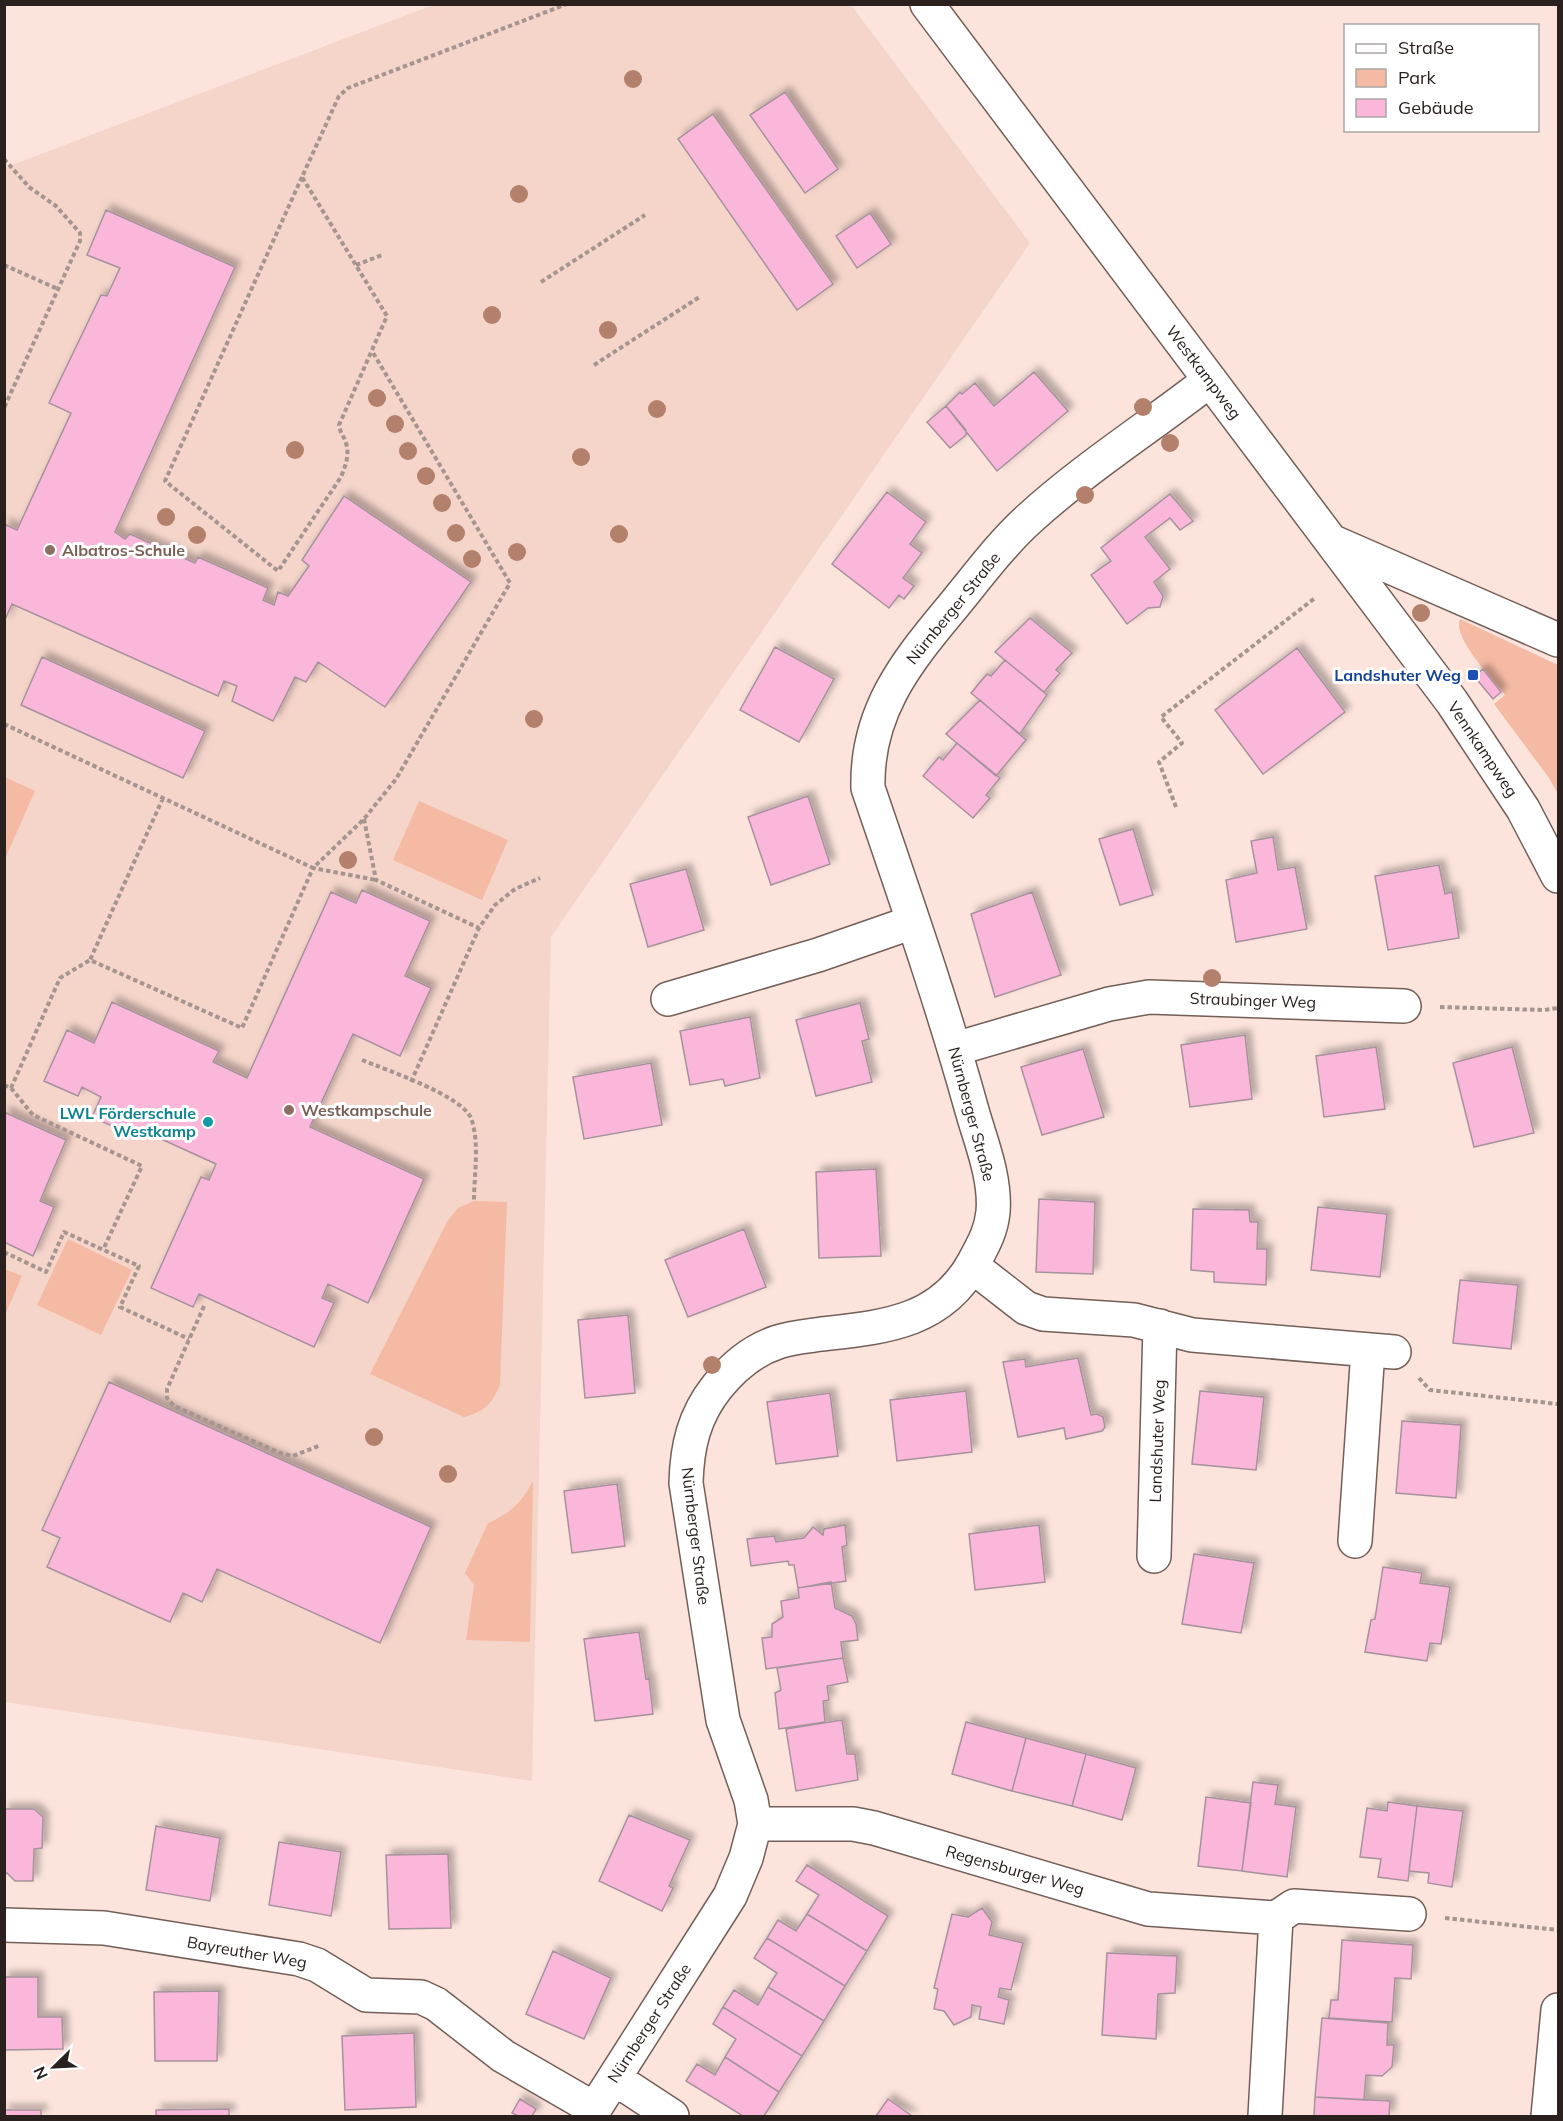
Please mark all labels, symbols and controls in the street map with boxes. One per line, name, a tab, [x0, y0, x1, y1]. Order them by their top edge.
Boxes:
legend	[1344, 24, 1539, 132]
text: Straße	[1398, 36, 1454, 59]
text: Park	[1398, 66, 1437, 89]
text: Gebäude	[1398, 96, 1474, 119]
street label: Westkampweg	[1162, 321, 1246, 423]
place label: Albatros-Schule	[62, 540, 185, 560]
marker: Albatros-Schule	[43, 543, 57, 557]
street label: Nürnberger Straße	[902, 548, 1004, 668]
place label: Landshuter Weg	[1334, 665, 1461, 685]
marker: Landshuter Weg	[1466, 668, 1480, 682]
street label: Vennkampweg	[1444, 697, 1522, 801]
street label: Straubinger Weg	[1189, 988, 1317, 1012]
street label: Nürnberger Straße	[944, 1045, 1000, 1183]
place label: Westkampschule	[301, 1100, 432, 1120]
place label: LWL Förderschule Westkamp	[60, 1103, 196, 1141]
marker: Westkampschule	[282, 1103, 296, 1117]
marker: LWL Förderschule Westkamp	[201, 1115, 215, 1129]
street label: Landshuter Weg	[1145, 1379, 1169, 1503]
street label: Nürnberger Straße	[678, 1466, 714, 1606]
street label: Regensburger Weg	[943, 1841, 1087, 1899]
street label: Bayreuther Weg	[185, 1932, 309, 1972]
street label: Nürnberger Straße	[603, 1960, 695, 2086]
north arrow	[24, 2037, 84, 2097]
text: N	[29, 2064, 52, 2083]

